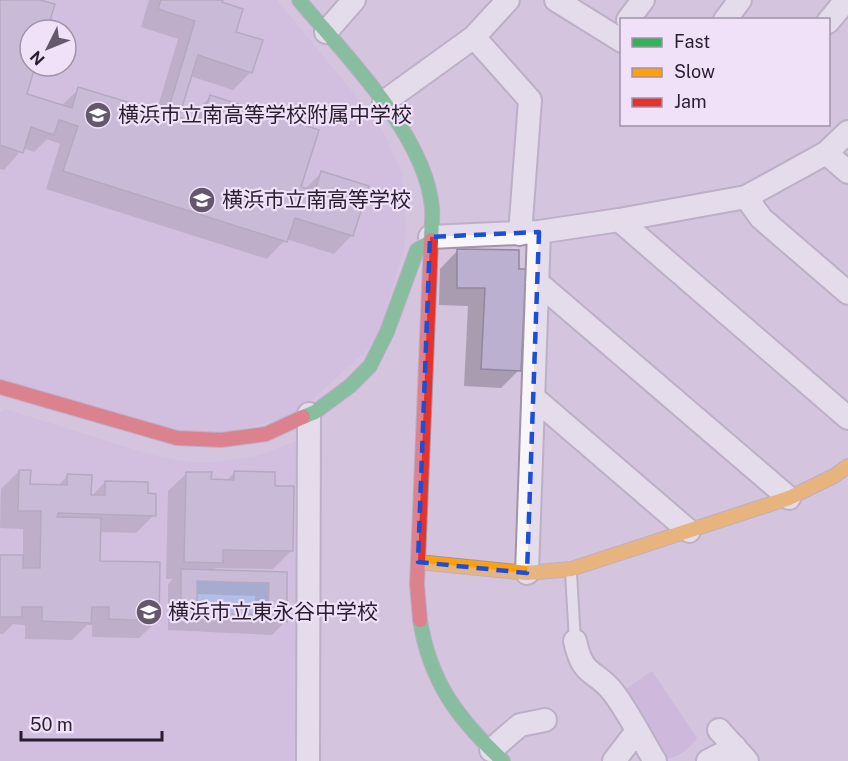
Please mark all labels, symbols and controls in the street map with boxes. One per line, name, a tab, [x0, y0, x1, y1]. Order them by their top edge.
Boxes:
north arrow	[18, 18, 78, 78]
legend	[620, 18, 830, 126]
text: Fast	[674, 31, 710, 52]
text: N	[26, 47, 49, 69]
text: Slow	[674, 61, 715, 82]
text: Jam	[674, 91, 707, 112]
school or university icon: 横浜市立南高等学校附属中学校	[83, 100, 113, 130]
place label: 横浜市立南高等学校附属中学校	[118, 102, 412, 127]
school or university icon: 横浜市立南高等学校	[187, 185, 217, 215]
place label: 横浜市立南高等学校	[222, 187, 411, 212]
school or university icon: 横浜市立東永谷中学校	[134, 597, 164, 627]
place label: 横浜市立東永谷中学校	[168, 599, 378, 624]
scale bar	[21, 704, 162, 742]
text: 50 m	[30, 714, 73, 735]

